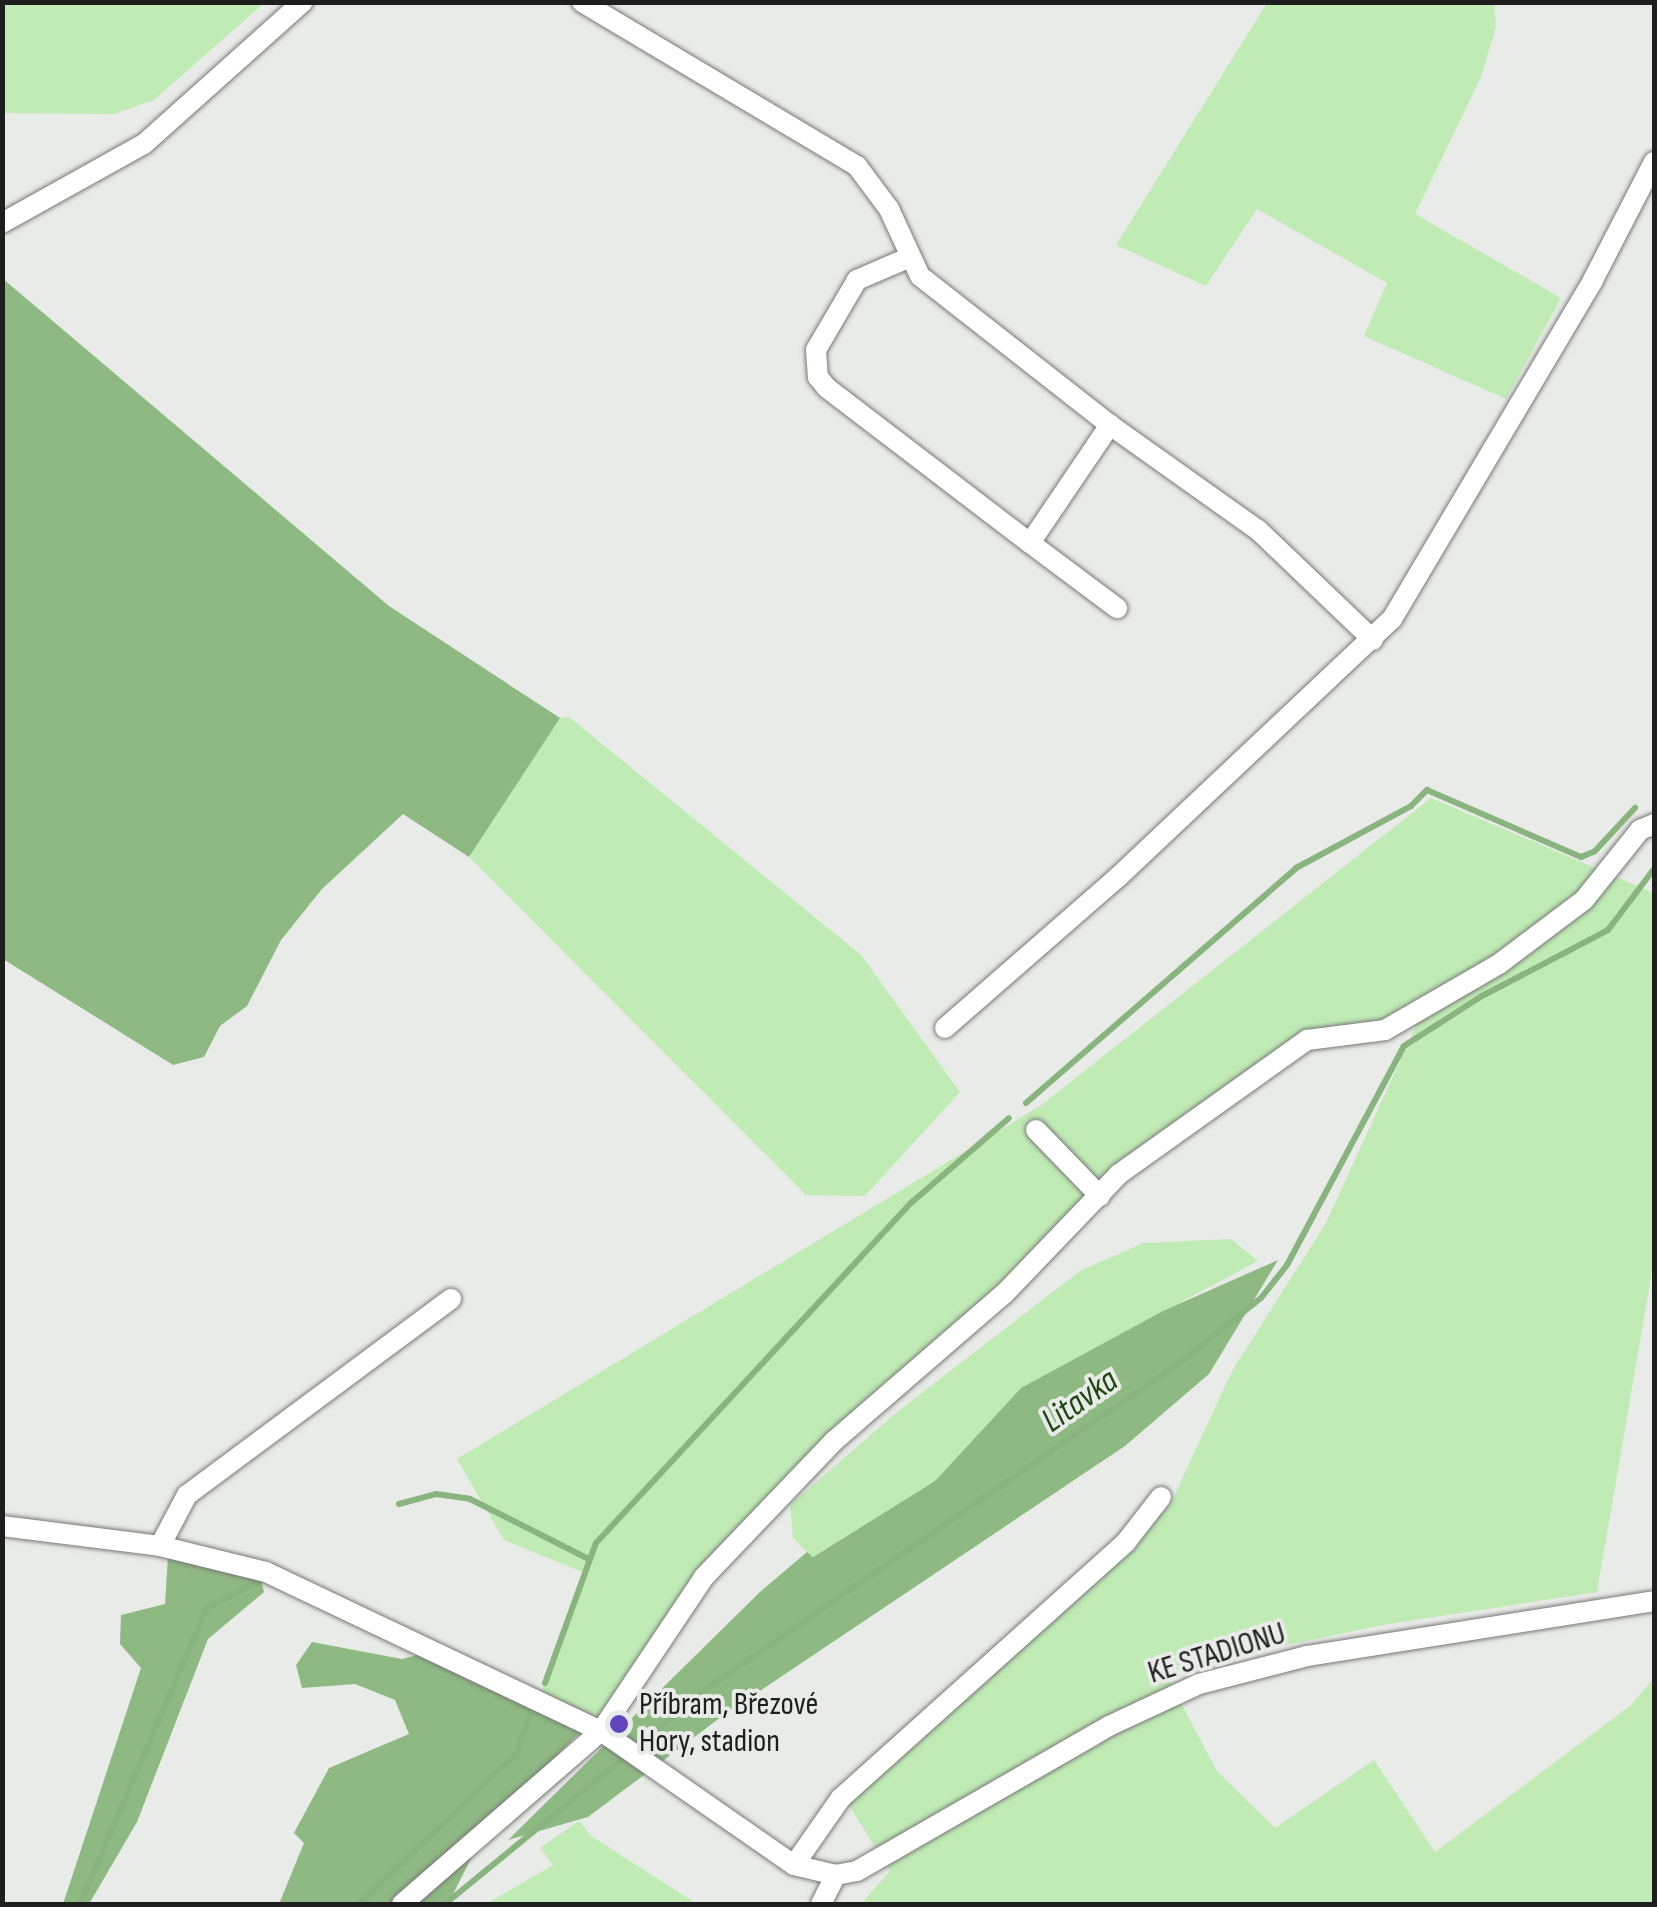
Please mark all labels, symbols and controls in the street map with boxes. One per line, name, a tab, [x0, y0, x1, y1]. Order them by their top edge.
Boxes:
water label: Litavka	[1034, 1360, 1126, 1442]
street label: KE STADIONU	[1144, 1615, 1290, 1693]
place label: Příbram, Březové Hory, stadion	[639, 1687, 818, 1762]
marker: Příbram, Březové Hory, stadion	[608, 1713, 630, 1735]

